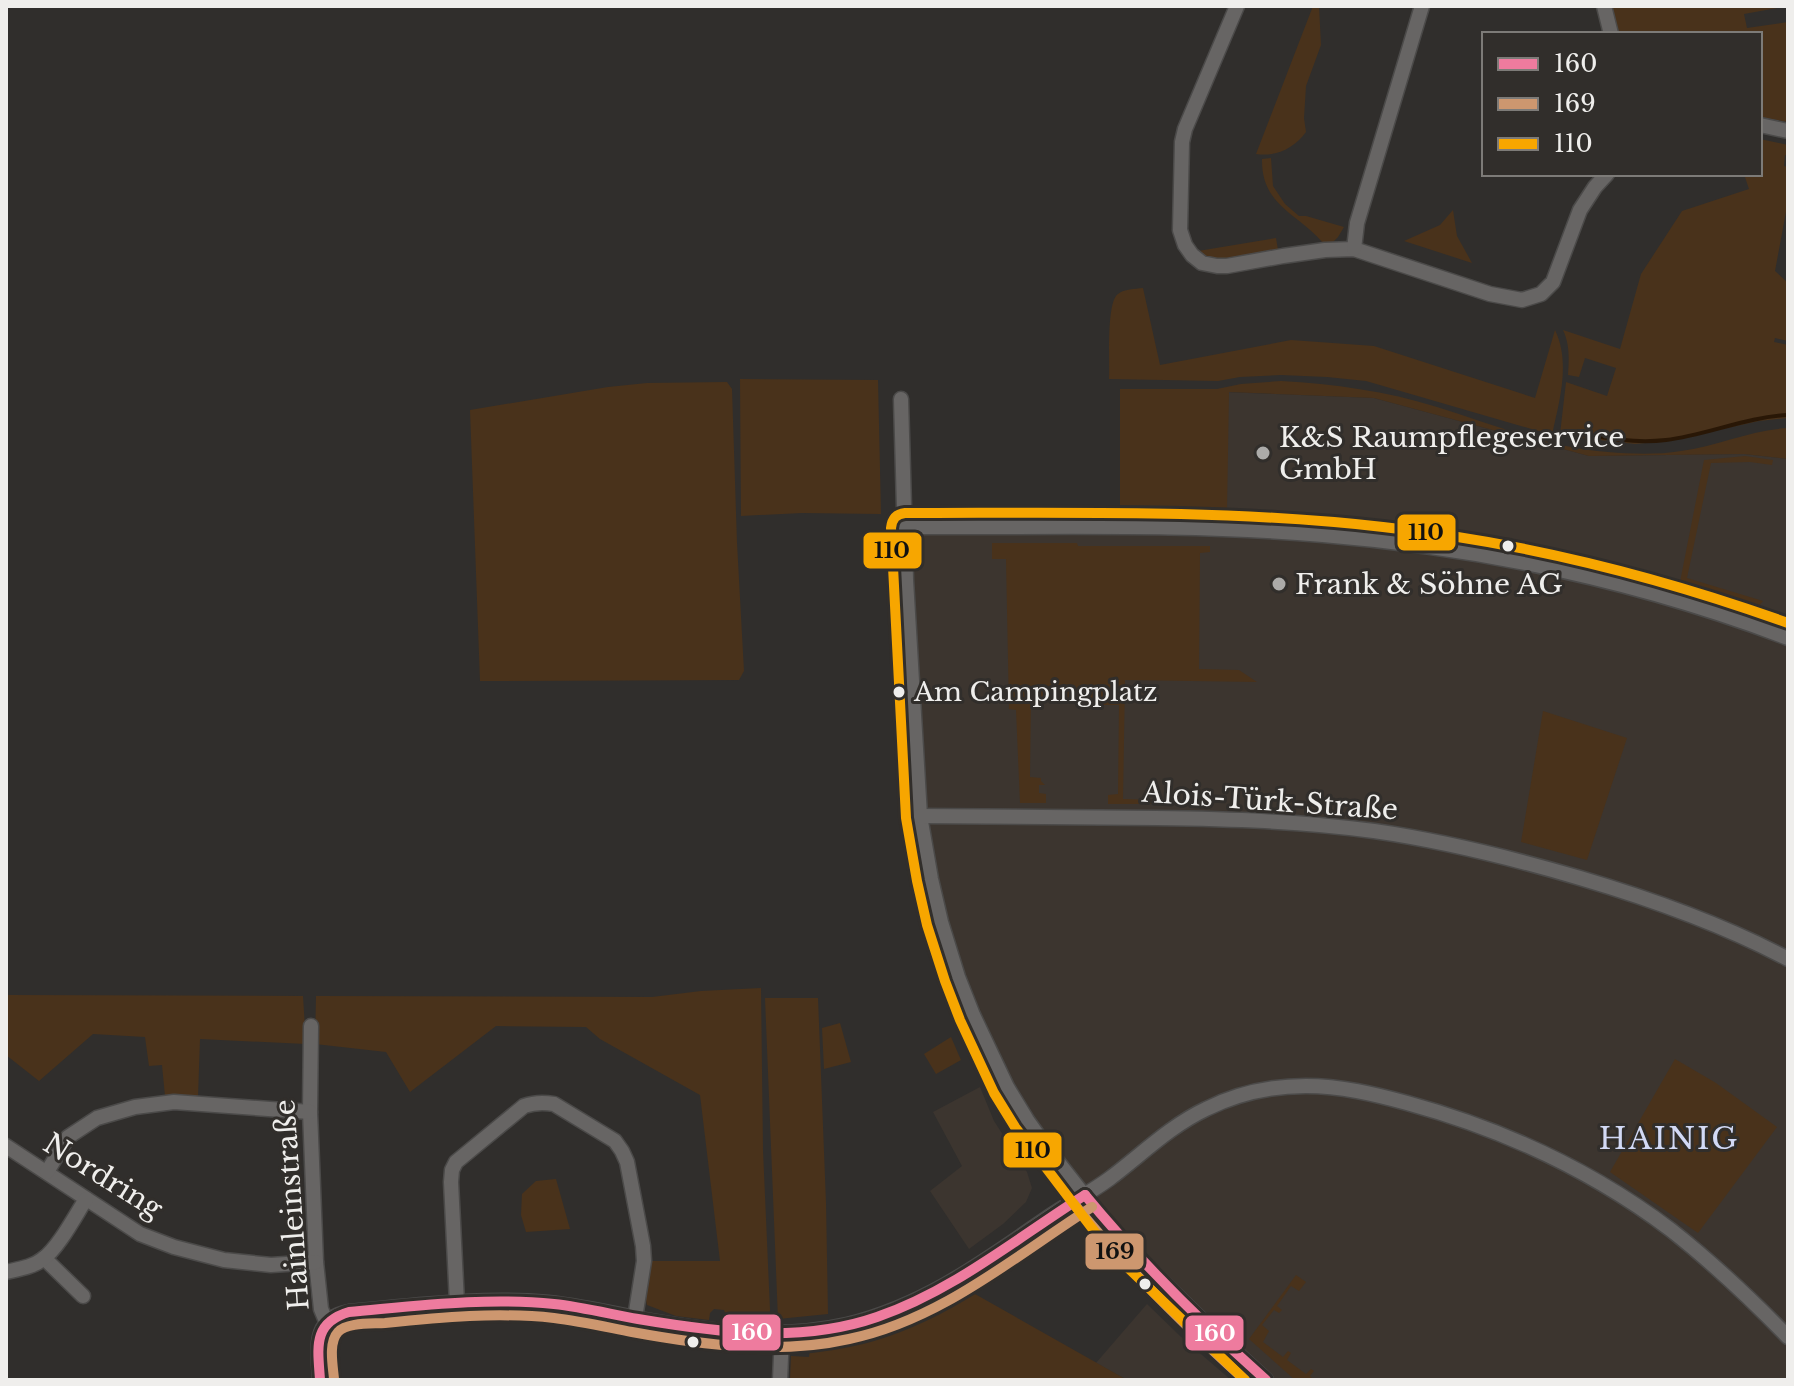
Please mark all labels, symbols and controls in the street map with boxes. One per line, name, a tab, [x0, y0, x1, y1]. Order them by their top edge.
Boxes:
legend	[1482, 32, 1762, 176]
text: 160	[1554, 49, 1597, 78]
text: 169	[1554, 89, 1596, 118]
text: 110	[1554, 129, 1593, 158]
place label: K&S Raumpflegeservice GmbH	[1279, 420, 1624, 487]
marker: K&S Raumpflegeservice GmbH	[1254, 444, 1272, 462]
line badge: 110	[1396, 513, 1457, 552]
text: 110	[1408, 519, 1444, 546]
line badge: 110	[862, 531, 923, 570]
text: 110	[874, 537, 910, 564]
unlabelled marker	[1500, 538, 1516, 554]
place label: Frank & Söhne AG	[1295, 567, 1563, 602]
marker: Frank & Söhne AG	[1270, 575, 1288, 593]
place label: Am Campingplatz	[913, 676, 1157, 708]
marker: Am Campingplatz	[891, 684, 907, 700]
street label: Alois-Türk-Straße	[1140, 775, 1399, 827]
street label: Hainleinstraße	[267, 1098, 317, 1312]
district label: HAINIG	[1599, 1120, 1739, 1157]
street label: Nordring	[37, 1126, 170, 1227]
line badge: 110	[1002, 1131, 1063, 1169]
text: 110	[1015, 1137, 1051, 1164]
line badge: 169	[1084, 1232, 1145, 1271]
text: 169	[1095, 1238, 1135, 1265]
unlabelled marker	[1137, 1276, 1153, 1292]
line badge: 160	[721, 1313, 782, 1352]
line badge: 160	[1184, 1314, 1245, 1352]
text: 160	[731, 1319, 773, 1346]
text: 160	[1194, 1320, 1236, 1347]
unlabelled marker	[685, 1334, 701, 1350]

